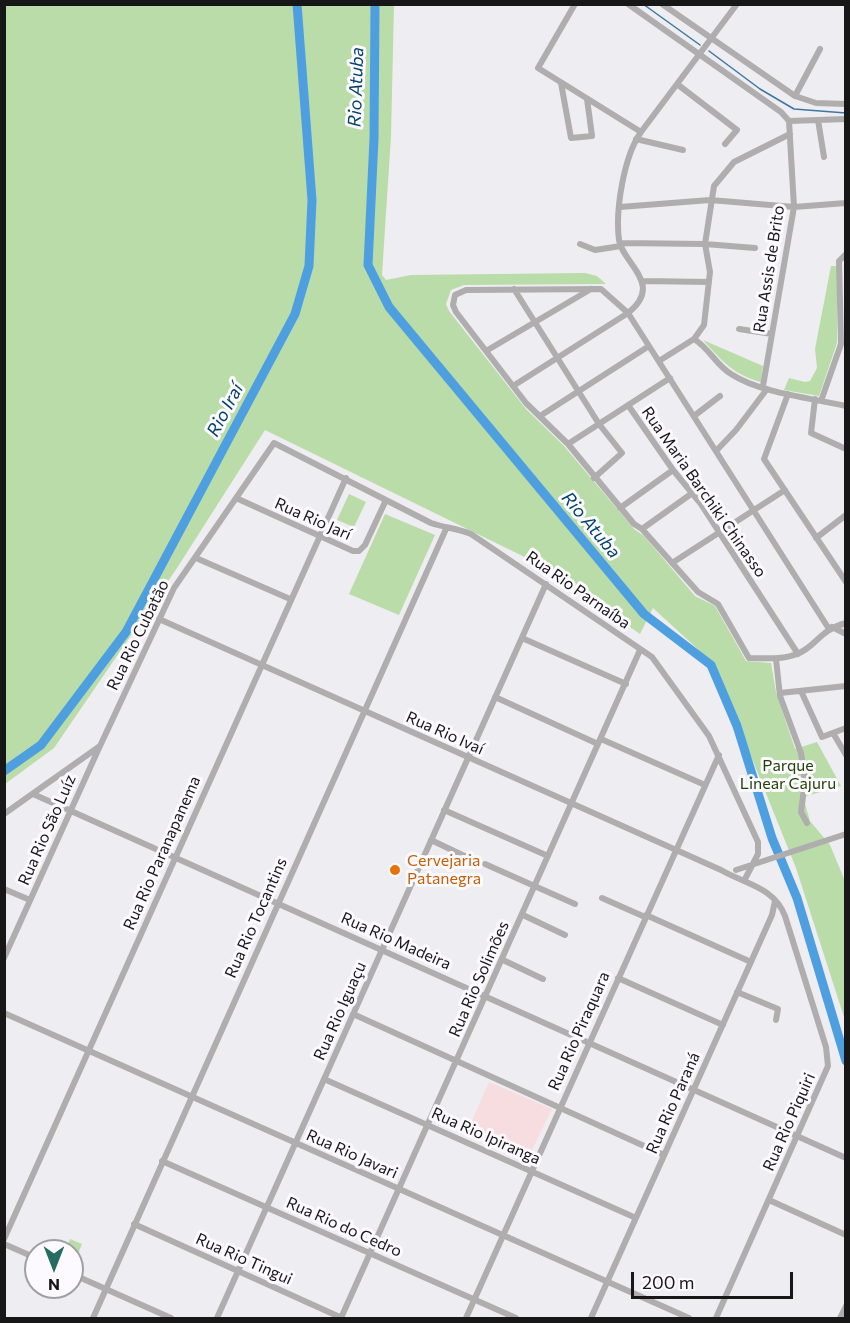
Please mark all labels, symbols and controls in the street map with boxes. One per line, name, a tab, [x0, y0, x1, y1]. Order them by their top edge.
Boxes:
water label: Rio Atuba	[344, 47, 368, 127]
street label: Rua Assis de Brito	[749, 204, 789, 334]
water label: Rio Iraí	[202, 380, 248, 440]
street label: Rua Maria Barchiki Chinasso	[638, 403, 770, 581]
water label: Rio Atuba	[557, 487, 625, 563]
street label: Rua Rio Jarí	[272, 494, 354, 544]
street label: Rua Rio Parnaíba	[522, 547, 634, 633]
street label: Rua Rio Cubatão	[103, 577, 173, 693]
street label: Rua Rio Ivaí	[403, 707, 487, 759]
park label: Parque Linear Cajuru	[740, 756, 836, 794]
street label: Rua Rio São Luíz	[14, 772, 80, 888]
street label: Rua Rio Paranapanema	[119, 773, 205, 933]
place label: Cervejaria Patanegra	[407, 851, 481, 889]
street label: Rua Rio Tocantins	[221, 855, 291, 981]
marker: Cervejaria Patanegra	[388, 863, 402, 877]
street label: Rua Rio Madeira	[338, 908, 454, 974]
street label: Rua Rio Solimões	[445, 918, 513, 1040]
street label: Rua Rio Iguaçu	[310, 959, 370, 1063]
street label: Rua Rio Piraquara	[544, 968, 614, 1094]
street label: Rua Rio Paraná	[642, 1049, 704, 1157]
street label: Rua Rio Piquiri	[759, 1070, 819, 1174]
street label: Rua Rio Ipiranga	[429, 1103, 543, 1169]
street label: Rua Rio Javari	[303, 1125, 401, 1183]
street label: Rua Rio do Cedro	[283, 1193, 405, 1261]
street label: Rua Rio Tingui	[193, 1229, 295, 1289]
north arrow	[24, 1239, 84, 1299]
scale bar	[634, 1260, 796, 1298]
text: 200 m	[642, 1271, 695, 1293]
text: N	[48, 1276, 60, 1295]

